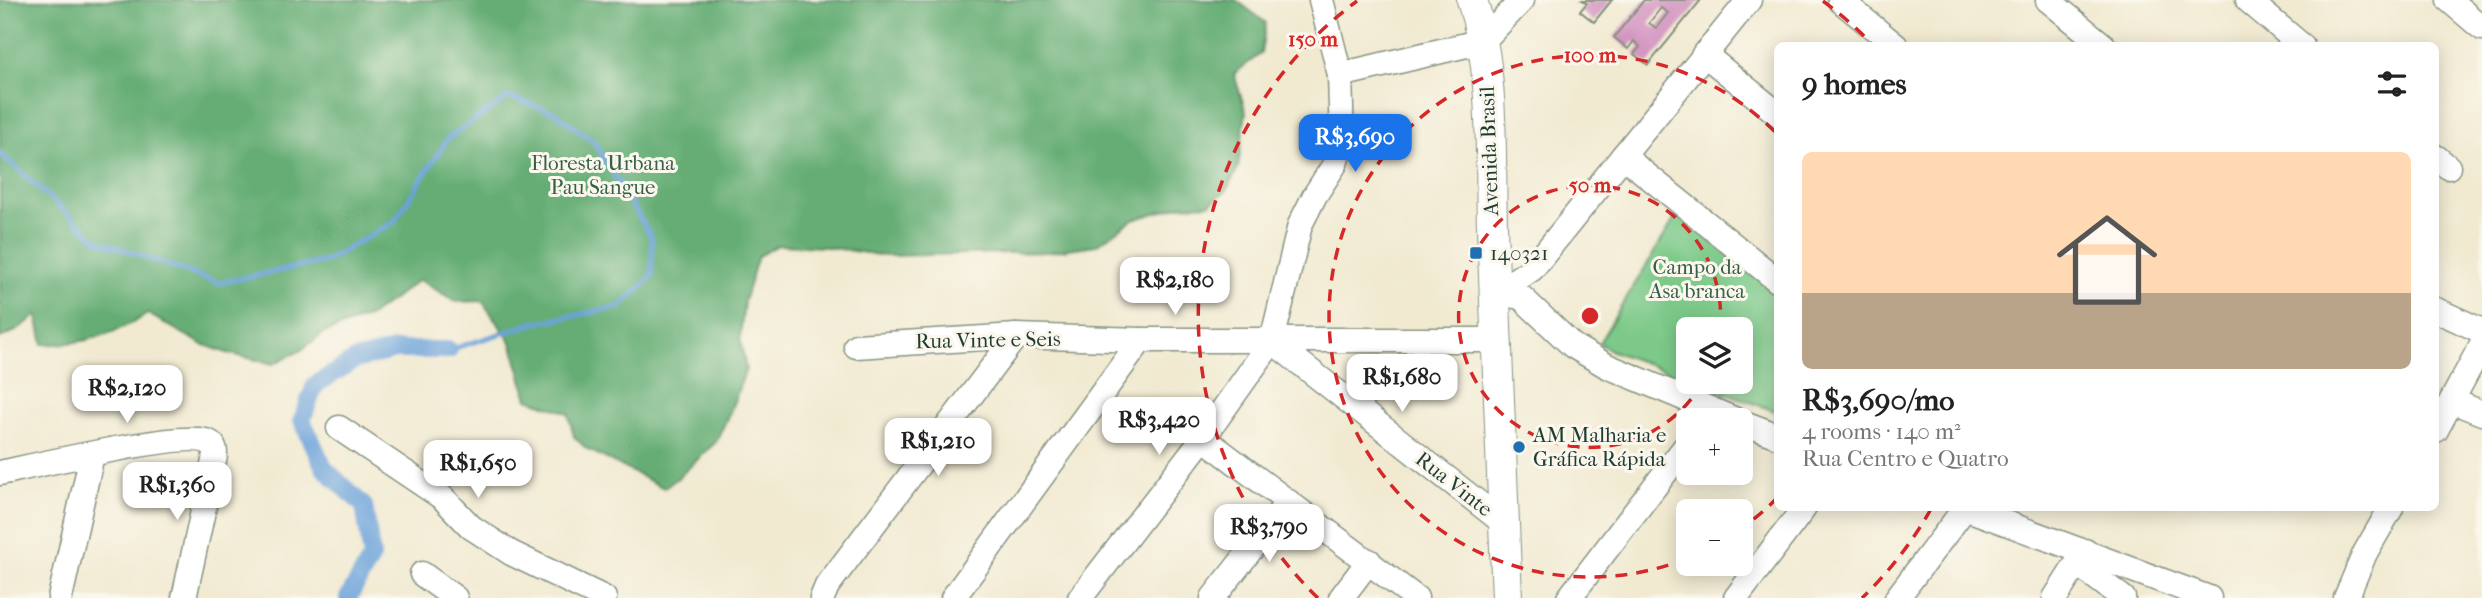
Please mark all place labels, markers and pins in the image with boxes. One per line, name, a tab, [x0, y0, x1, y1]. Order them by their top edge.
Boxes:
pin: R$3,690	[1290, 114, 1420, 174]
place label: 140321	[1490, 241, 1548, 265]
marker: 140321	[1468, 245, 1484, 261]
pin: R$2,180	[1110, 258, 1240, 317]
centre of rings	[1578, 304, 1602, 328]
pin: R$1,680	[1337, 354, 1467, 414]
pin: R$2,120	[62, 366, 192, 425]
pin: R$3,420	[1094, 398, 1224, 457]
pin: R$1,210	[873, 419, 1003, 478]
place label: AM Malharia e Gráfica Rápida	[1532, 423, 1666, 471]
marker: AM Malharia e Gráfica Rápida	[1511, 439, 1527, 455]
pin: R$1,650	[413, 440, 543, 500]
pin: R$1,360	[112, 462, 242, 522]
pin: R$3,790	[1204, 504, 1334, 564]

